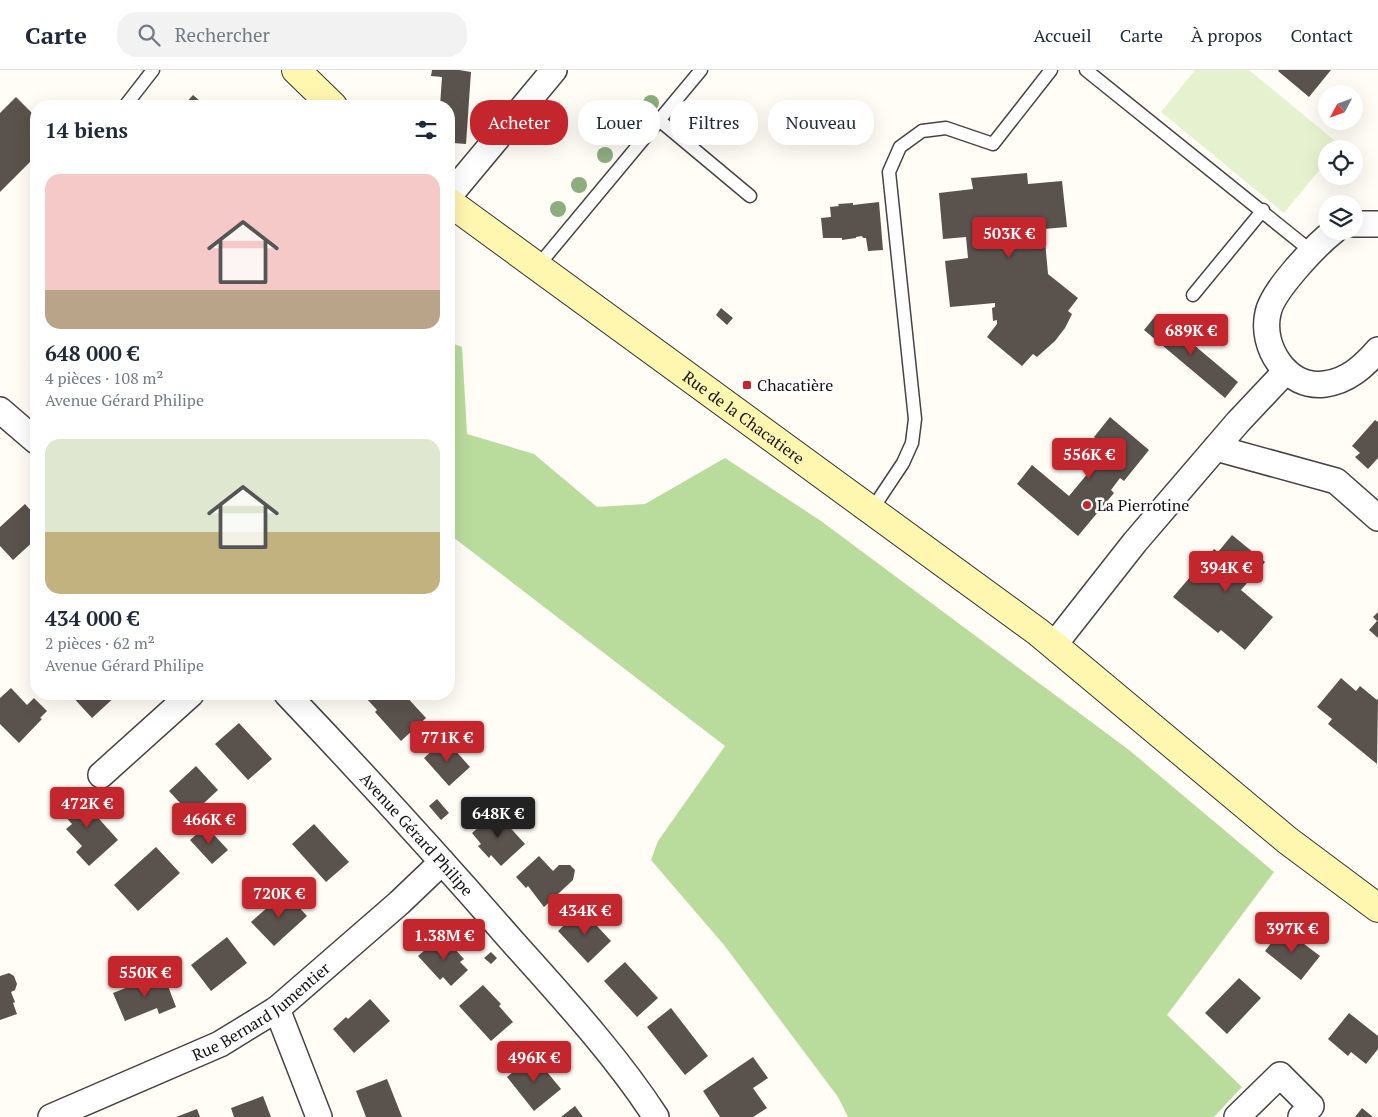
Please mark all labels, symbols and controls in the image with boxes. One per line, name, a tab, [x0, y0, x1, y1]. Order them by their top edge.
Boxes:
search box	[117, 12, 467, 57]
text: Carte	[25, 19, 87, 51]
icon: search	[135, 21, 163, 49]
text: Rechercher	[175, 22, 270, 47]
text: Accueil	[1033, 23, 1092, 47]
text: Carte	[1120, 23, 1163, 47]
text: À propos	[1191, 23, 1262, 47]
text: Contact	[1290, 23, 1353, 47]
north arrow	[1318, 85, 1362, 130]
map controls	[1318, 85, 1363, 240]
chip: Acheter	[470, 100, 568, 145]
chip: Louer	[578, 100, 660, 145]
chip: Filtres	[670, 100, 758, 145]
chip: Nouveau	[768, 100, 874, 145]
text: 14 biens	[45, 116, 128, 144]
icon: filters	[412, 116, 440, 144]
button: locate	[1318, 140, 1363, 185]
button: layers	[1318, 195, 1363, 240]
icon: home	[198, 207, 288, 297]
pin: 503K €	[968, 216, 1050, 259]
text: 503K €	[983, 222, 1035, 244]
pin: 689K €	[1150, 314, 1232, 356]
text: 689K €	[1165, 319, 1217, 341]
text: 648 000 €	[45, 339, 139, 367]
street label: Rue de la Chacatiere	[679, 365, 809, 469]
text: 4 pièces · 108 m²	[45, 367, 163, 389]
place label: Chacatière	[757, 374, 833, 396]
marker: Chacatière	[741, 379, 753, 391]
text: Avenue Gérard Philipe	[45, 389, 204, 411]
pin: 556K €	[1048, 438, 1130, 480]
text: 556K €	[1063, 443, 1115, 465]
icon: home	[198, 472, 288, 562]
place label: La Pierrotine	[1097, 494, 1189, 516]
marker: La Pierrotine	[1081, 499, 1093, 511]
pin: 394K €	[1185, 550, 1267, 593]
text: 394K €	[1200, 556, 1252, 578]
text: 434 000 €	[45, 604, 139, 632]
text: 2 pièces · 62 m²	[45, 632, 155, 654]
text: Avenue Gérard Philipe	[45, 654, 204, 676]
pin: 771K €	[406, 720, 488, 763]
text: 771K €	[421, 726, 473, 748]
street label: Avenue Gérard Philipe	[355, 768, 478, 901]
pin: 472K €	[46, 786, 128, 829]
text: 472K €	[61, 792, 113, 814]
pin: 648K €	[457, 796, 539, 839]
pin: 466K €	[168, 802, 250, 845]
text: 648K €	[472, 802, 524, 824]
text: 466K €	[183, 808, 235, 830]
pin: 720K €	[238, 876, 320, 919]
text: 720K €	[253, 882, 305, 904]
pin: 434K €	[544, 894, 626, 936]
text: 434K €	[559, 899, 611, 921]
pin: 397K €	[1251, 912, 1333, 954]
text: 397K €	[1266, 917, 1318, 939]
pin: 1.38M €	[398, 918, 490, 961]
text: 1.38M €	[414, 924, 474, 946]
pin: 550K €	[104, 956, 186, 998]
street label: Rue Bernard Jumentier	[188, 957, 335, 1066]
text: 550K €	[119, 961, 171, 983]
pin: 496K €	[493, 1040, 575, 1083]
text: 496K €	[508, 1046, 560, 1068]

